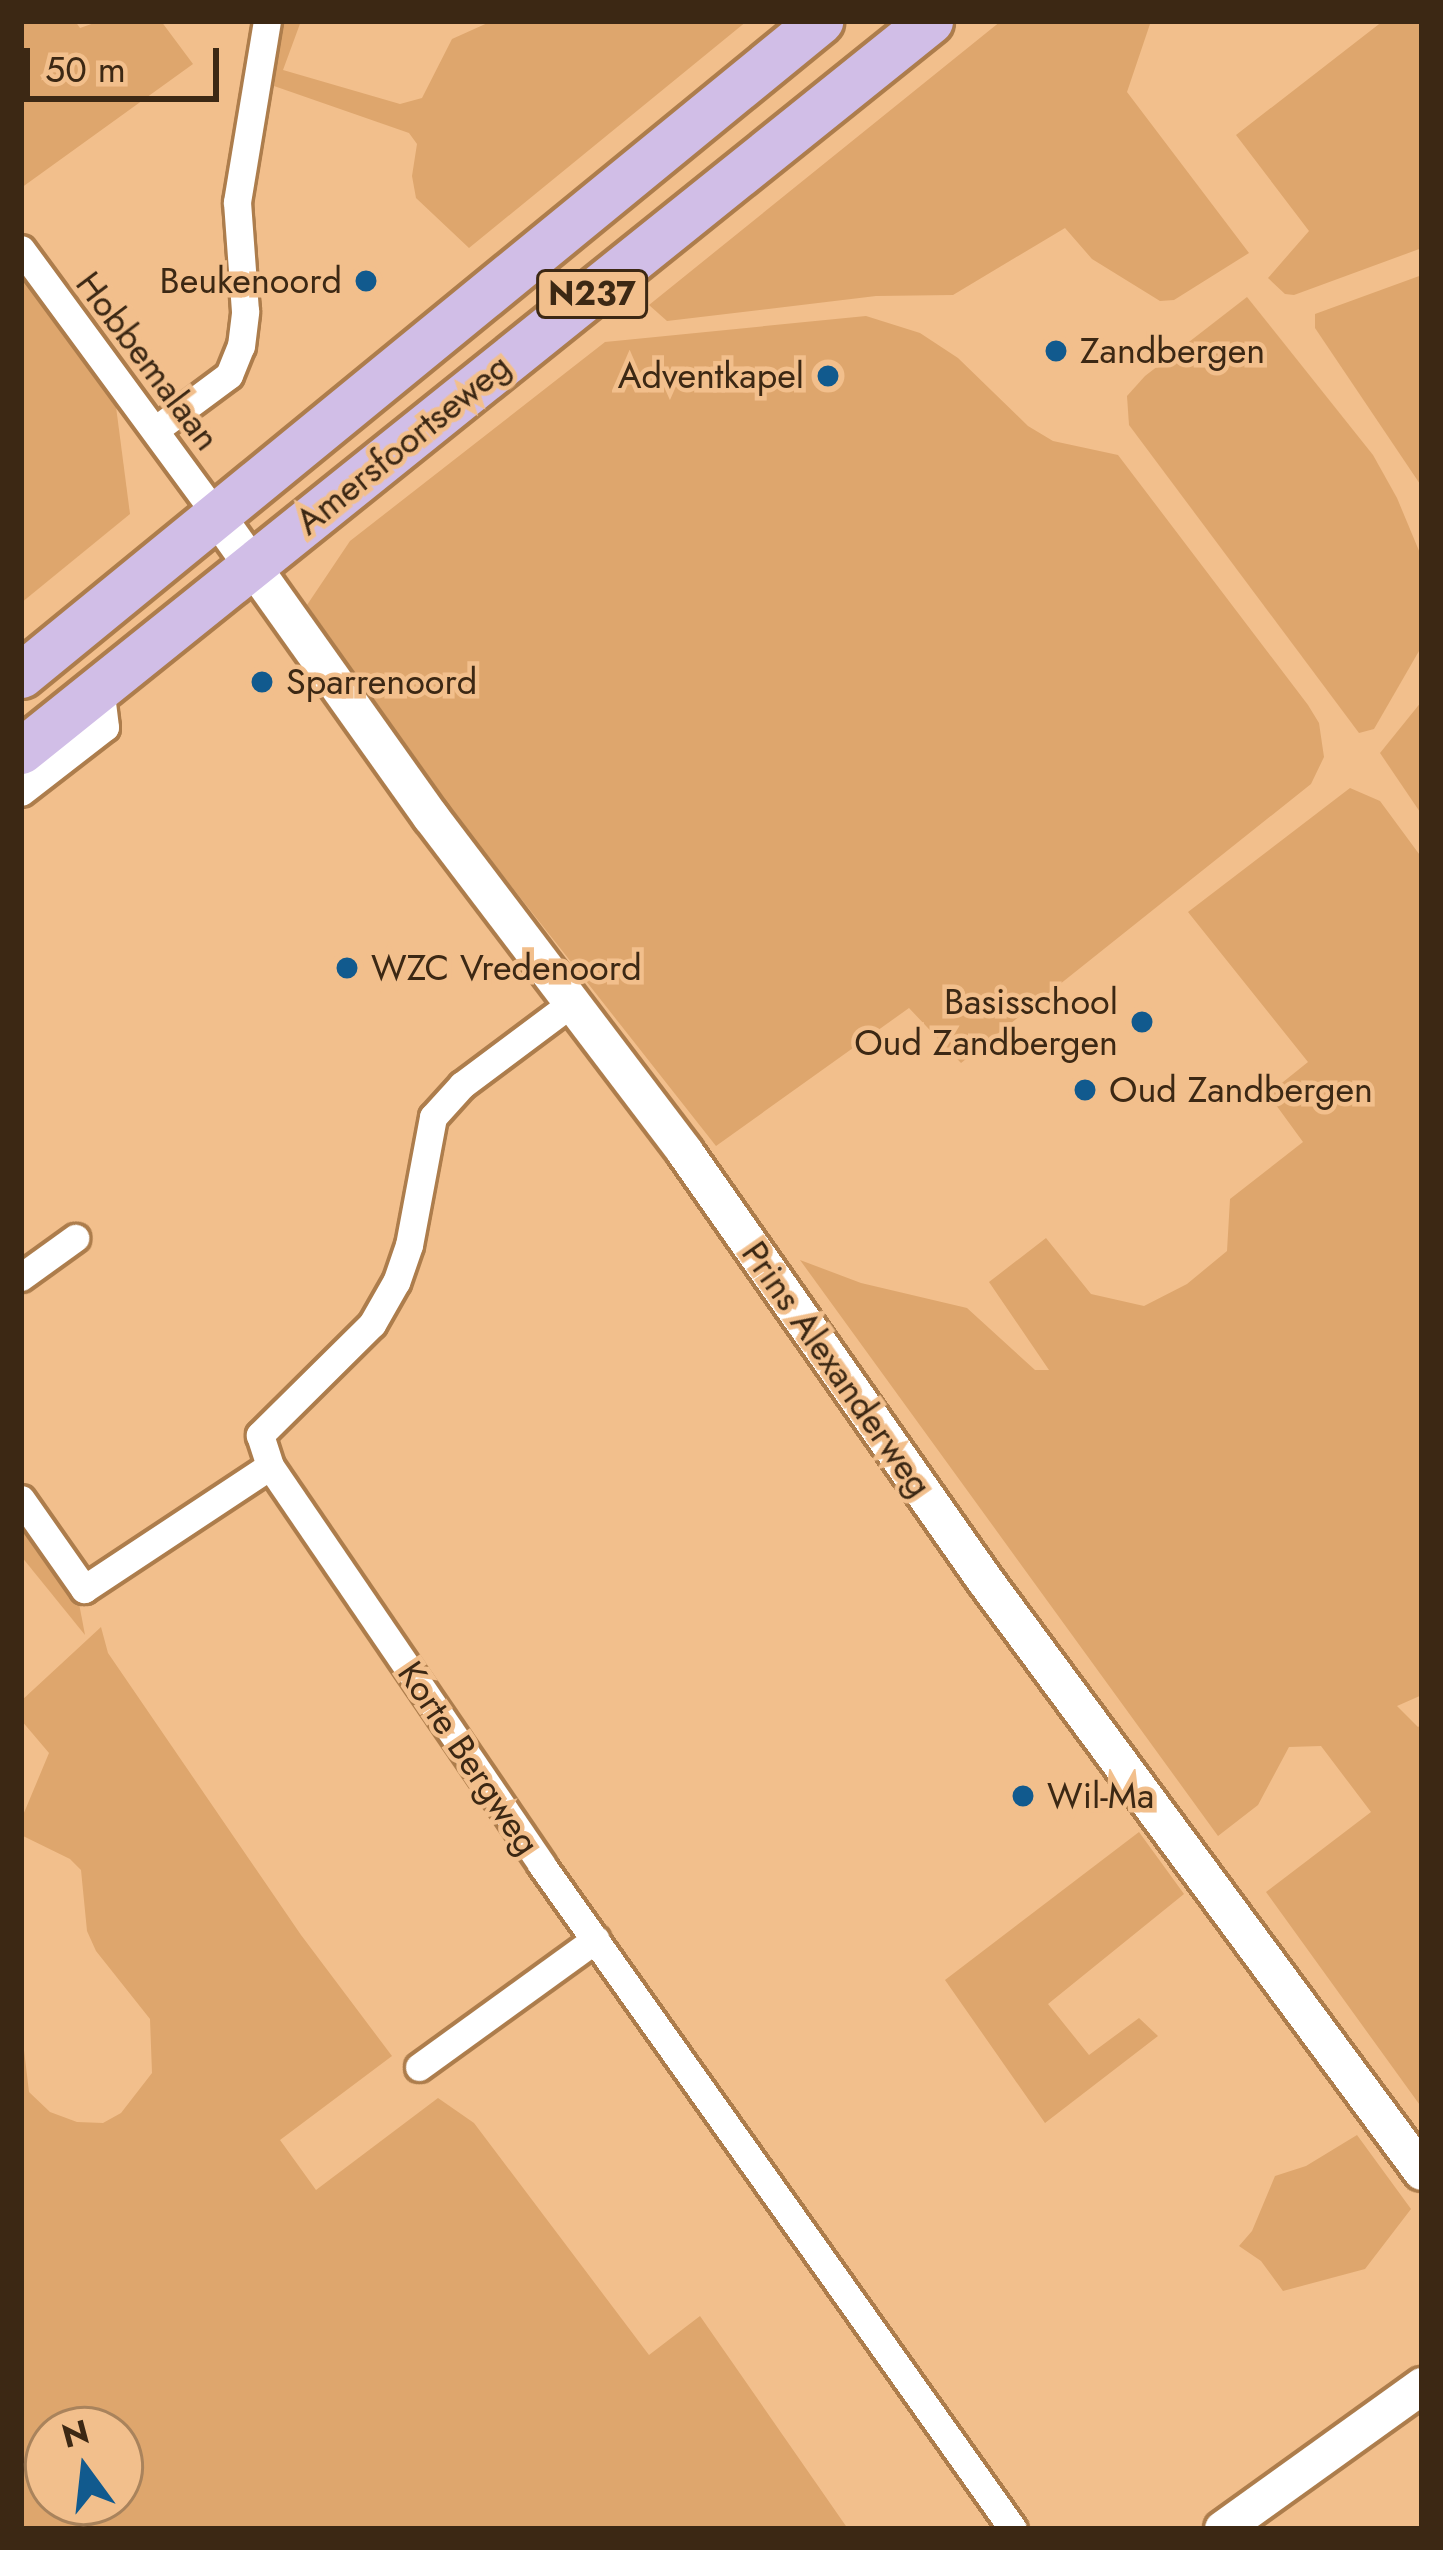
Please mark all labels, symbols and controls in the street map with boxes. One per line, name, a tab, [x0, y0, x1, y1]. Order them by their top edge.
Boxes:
scale bar	[30, 24, 225, 98]
text: 50 m	[45, 43, 126, 95]
place label: Beukenoord	[160, 259, 342, 303]
street label: Hobbemalaan	[67, 263, 229, 459]
road number: N237	[535, 267, 649, 321]
marker: Beukenoord	[353, 268, 379, 294]
place label: Zandbergen	[1080, 329, 1265, 373]
marker: Zandbergen	[1043, 338, 1069, 364]
street label: Amersfoortseweg	[287, 344, 519, 544]
place label: Adventkapel	[618, 354, 804, 398]
marker: Adventkapel	[815, 363, 841, 389]
place label: Sparrenoord	[286, 660, 477, 704]
marker: Sparrenoord	[249, 669, 275, 695]
place label: WZC Vredenoord	[371, 946, 642, 990]
marker: WZC Vredenoord	[334, 955, 360, 981]
place label: Basisschool Oud Zandbergen	[854, 979, 1118, 1064]
marker: Basisschool Oud Zandbergen	[1129, 1009, 1155, 1035]
place label: Oud Zandbergen	[1109, 1068, 1373, 1112]
marker: Oud Zandbergen	[1072, 1077, 1098, 1103]
street label: Prins Alexanderweg	[733, 1233, 941, 1505]
street label: Korte Bergweg	[389, 1653, 549, 1863]
place label: Wil-Ma	[1047, 1774, 1154, 1818]
marker: Wil-Ma	[1010, 1783, 1036, 1809]
north arrow	[24, 2406, 144, 2526]
text: N	[57, 2408, 94, 2460]

